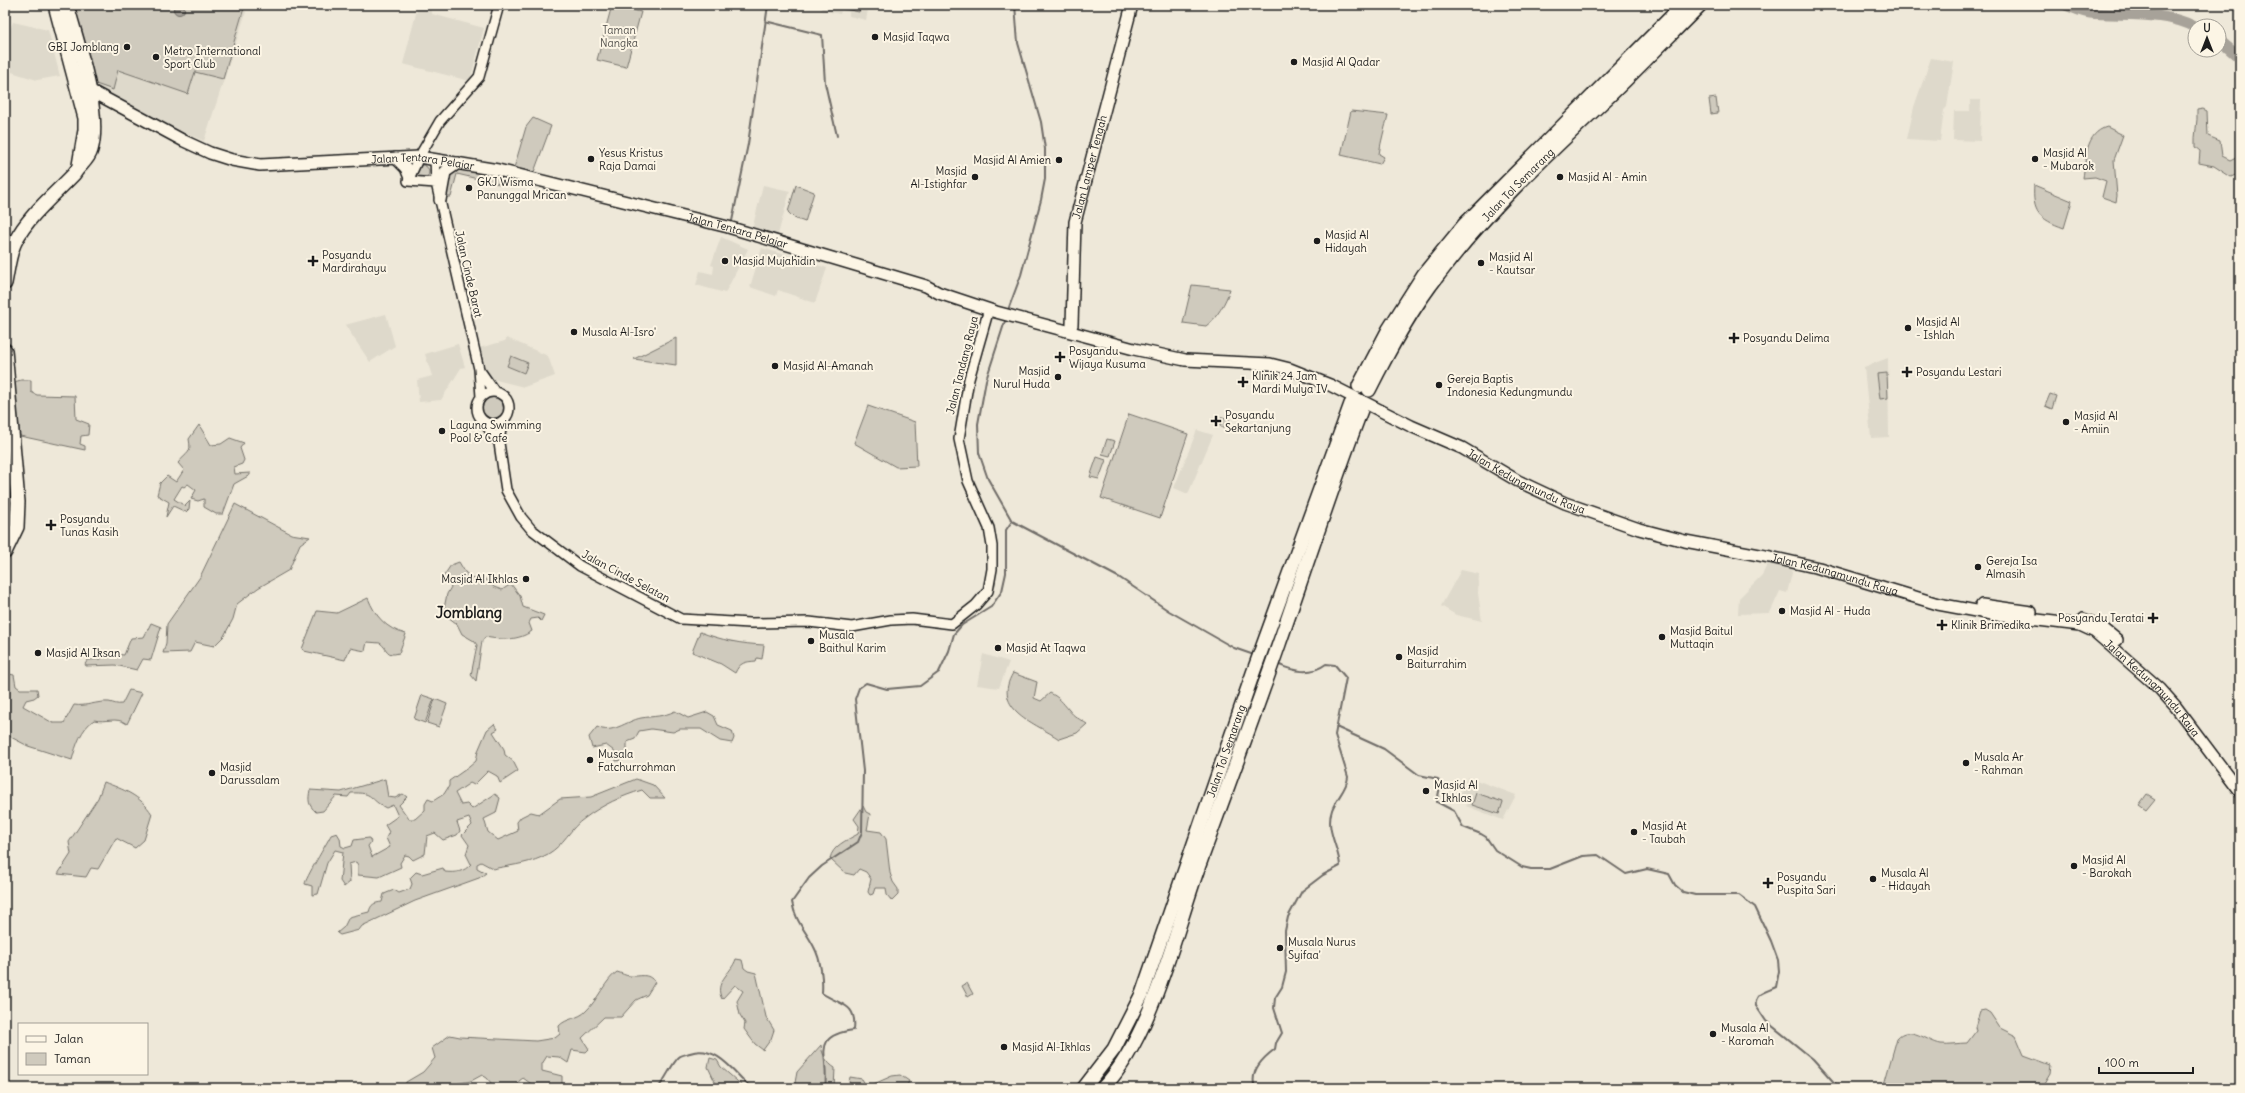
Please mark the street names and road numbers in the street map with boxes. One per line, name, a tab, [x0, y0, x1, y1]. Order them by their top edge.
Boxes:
street label: Jalan Lamper Tengah	[1069, 113, 1110, 220]
street label: Jalan Tol Semarang	[1479, 145, 1557, 224]
street label: Jalan Tentara Pelajar	[371, 150, 476, 173]
street label: Jalan Tentara Pelajar	[685, 210, 790, 252]
street label: Jalan Cinde Barat	[452, 229, 486, 319]
street label: Jalan Tandang Raya	[943, 314, 981, 416]
street label: Jalan Kedungmundu Raya	[1464, 445, 1587, 517]
street label: Jalan Cinde Selatan	[580, 547, 672, 605]
street label: Jalan Kedungmundu Raya	[1770, 550, 1900, 599]
street label: Jalan Kedungmundu Raya	[2101, 636, 2203, 739]
street label: Jalan Tol Semarang	[1204, 703, 1248, 799]

